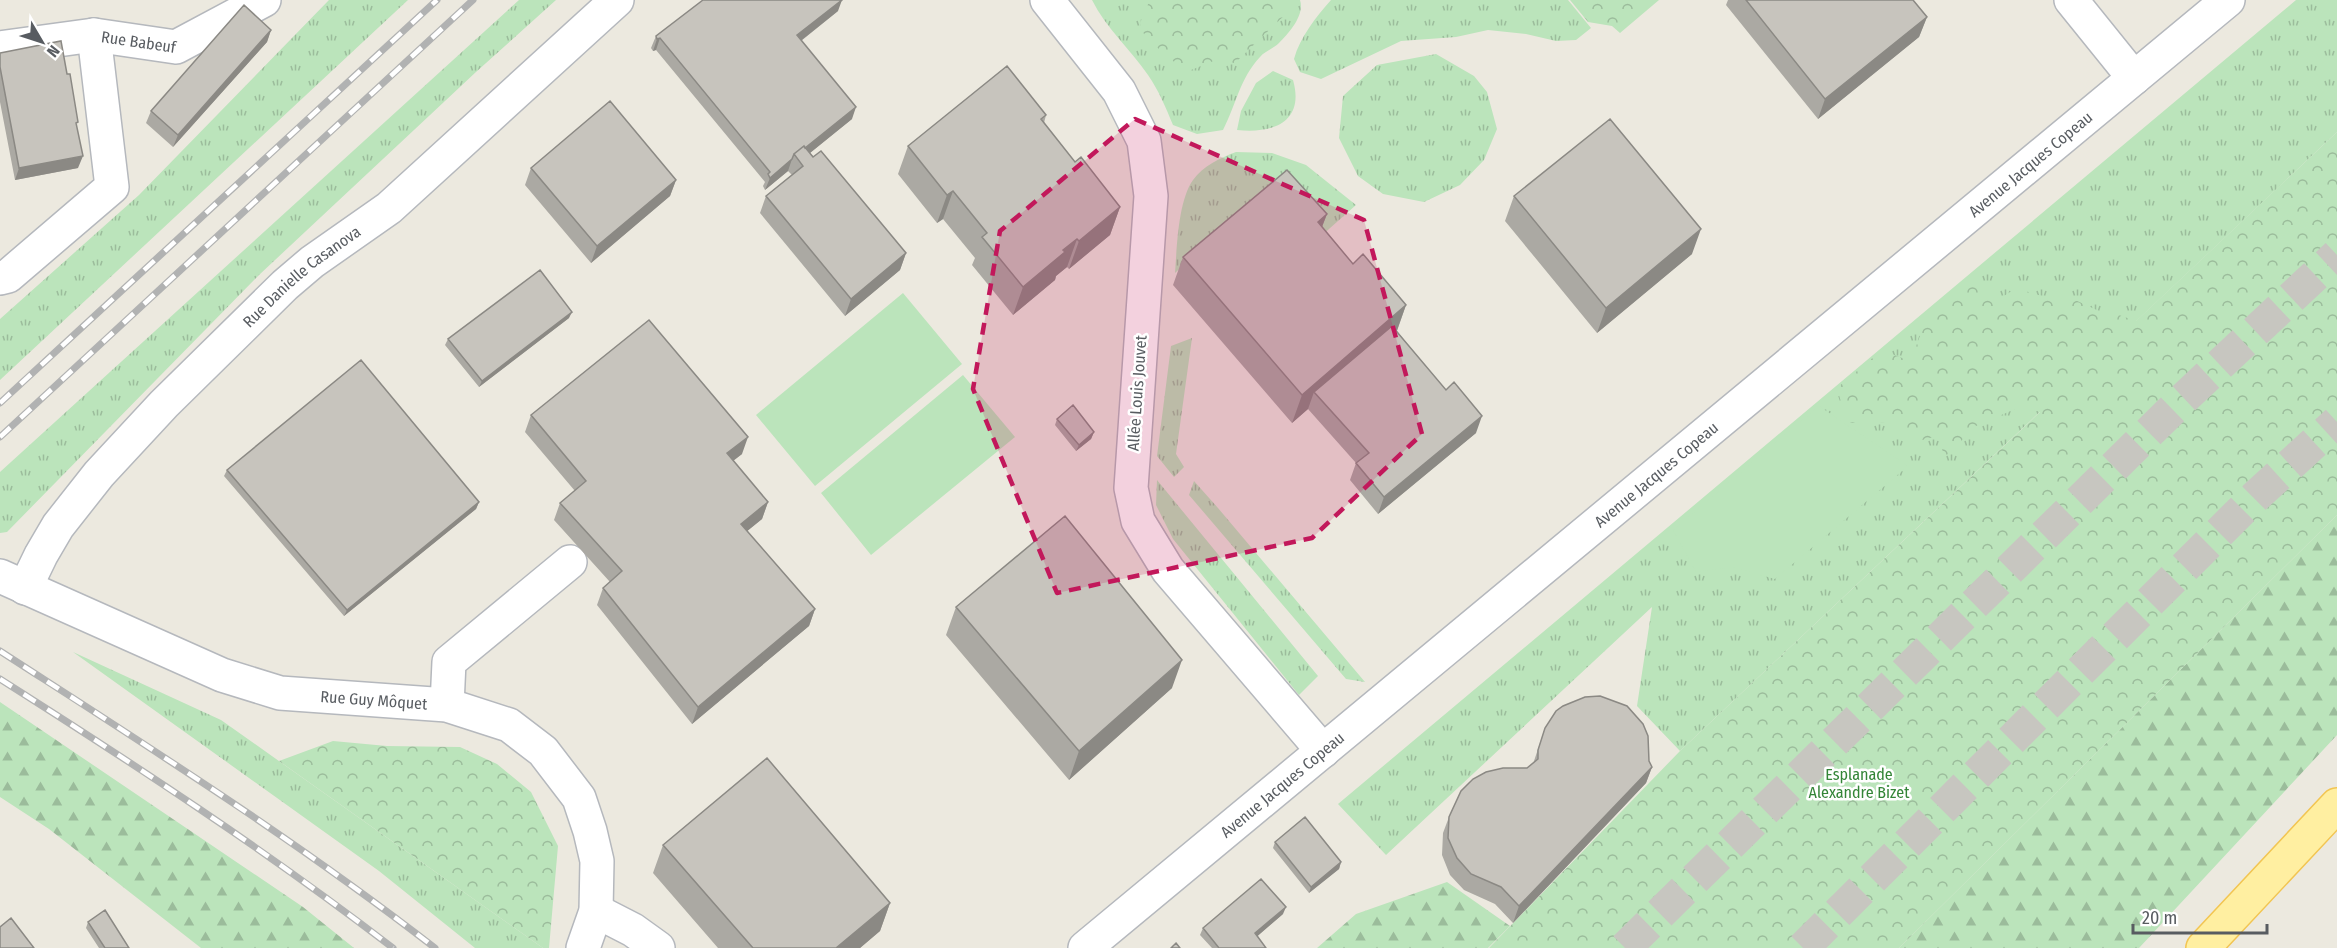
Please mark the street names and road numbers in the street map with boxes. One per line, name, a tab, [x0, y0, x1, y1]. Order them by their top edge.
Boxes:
street label: Rue Babeuf	[100, 27, 178, 57]
street label: Avenue Jacques Copeau	[1965, 107, 2096, 221]
street label: Rue Danielle Casanova	[239, 222, 364, 331]
street label: Allée Louis Jouvet	[1123, 334, 1151, 451]
street label: Avenue Jacques Copeau	[1590, 418, 1722, 531]
street label: Rue Guy Môquet	[320, 686, 429, 713]
street label: Avenue Jacques Copeau	[1216, 728, 1348, 841]

